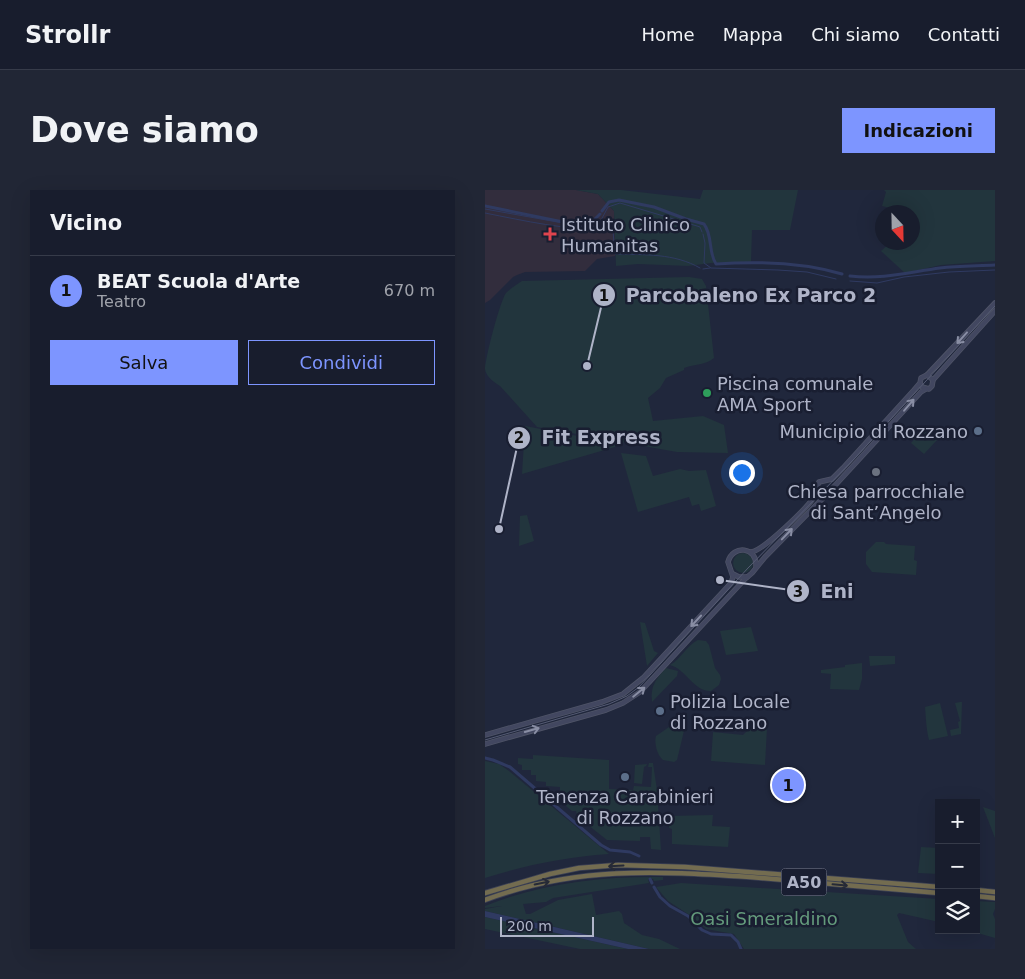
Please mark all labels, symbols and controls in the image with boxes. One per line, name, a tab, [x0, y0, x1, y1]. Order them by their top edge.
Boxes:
text: Strollr	[25, 21, 110, 49]
text: Home	[642, 24, 695, 45]
text: Mappa	[723, 24, 783, 45]
text: Chi siamo	[811, 24, 900, 45]
text: Contatti	[928, 24, 1000, 45]
button: Indicazioni	[842, 108, 995, 153]
text: Dove siamo	[30, 110, 259, 150]
north arrow	[875, 205, 920, 250]
text: Vicino	[50, 211, 122, 235]
place label: Istituto Clinico Humanitas	[561, 214, 690, 256]
marker: Istituto Clinico Humanitas	[543, 227, 557, 241]
text: BEAT Scuola d'Arte	[97, 270, 300, 292]
callout: Parcobaleno Ex Parco 2	[591, 278, 887, 312]
text: 1	[60, 281, 72, 300]
text: 670 m	[384, 281, 435, 300]
text: Parcobaleno Ex Parco 2	[626, 284, 876, 306]
text: 1	[599, 287, 609, 305]
text: Teatro	[97, 292, 146, 311]
one-way arrow	[956, 332, 968, 345]
button: Salva	[50, 340, 238, 385]
button: Condividi	[248, 340, 435, 385]
place label: Piscina comunale AMA Sport	[717, 373, 873, 415]
marker: Piscina comunale AMA Sport	[701, 387, 713, 399]
one-way arrow	[904, 399, 915, 412]
callout: Fit Express	[507, 421, 671, 455]
place label: Municipio di Rozzano	[779, 421, 968, 442]
marker: Municipio di Rozzano	[972, 425, 984, 437]
text: Fit Express	[542, 426, 660, 448]
text: 2	[514, 429, 524, 447]
your location	[729, 460, 755, 486]
marker: Chiesa parrocchiale di Sant’Angelo	[870, 466, 882, 478]
place label: Chiesa parrocchiale di Sant’Angelo	[787, 481, 965, 523]
one-way arrow	[781, 528, 793, 541]
callout: Eni	[786, 574, 864, 608]
text: Eni	[820, 580, 854, 602]
text: 3	[793, 583, 803, 601]
one-way arrow	[690, 614, 702, 627]
one-way arrow	[632, 686, 645, 697]
place label: Polizia Locale di Rozzano	[670, 691, 790, 733]
marker: Polizia Locale di Rozzano	[654, 705, 666, 717]
one-way arrow	[523, 725, 539, 735]
pin: 1	[772, 766, 804, 804]
marker: Tenenza Carabinieri di Rozzano	[619, 771, 631, 783]
place label: Tenenza Carabinieri di Rozzano	[535, 786, 714, 828]
map controls	[935, 799, 980, 934]
button: +	[935, 799, 980, 844]
button: −	[935, 844, 980, 889]
one-way arrow	[608, 861, 624, 870]
road number: A50	[781, 869, 827, 896]
one-way arrow	[533, 878, 549, 887]
one-way arrow	[832, 880, 848, 889]
button: layers	[935, 889, 980, 934]
park label: Oasi Smeraldino	[690, 908, 838, 929]
scale bar	[500, 914, 594, 937]
text: 200 m	[507, 918, 552, 934]

